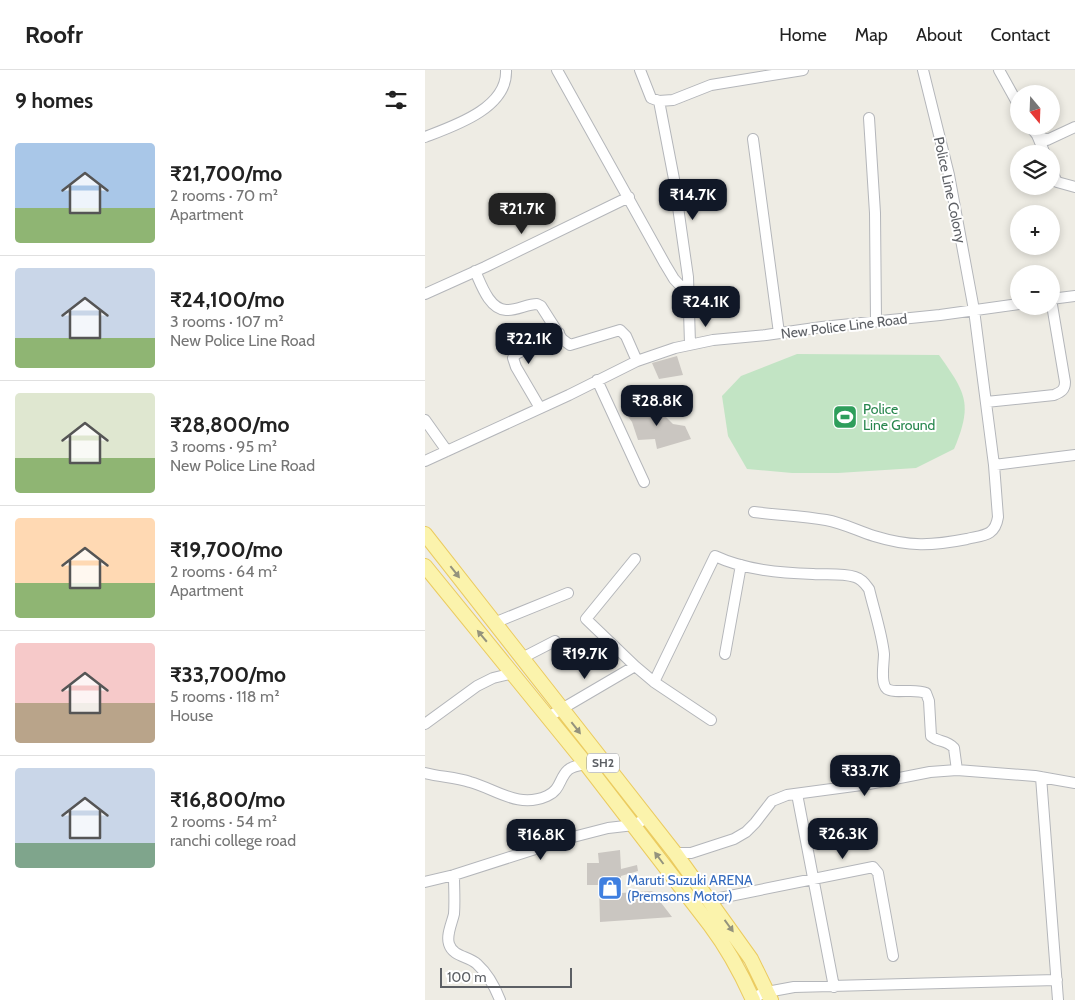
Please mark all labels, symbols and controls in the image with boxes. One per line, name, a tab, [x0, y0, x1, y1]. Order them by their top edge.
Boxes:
text: Roofr	[25, 20, 83, 49]
text: Home	[779, 24, 827, 46]
text: Map	[855, 24, 888, 46]
text: About	[916, 24, 962, 46]
text: Contact	[990, 24, 1050, 46]
north arrow	[1010, 85, 1060, 135]
map controls	[1010, 85, 1060, 315]
icon: filters	[382, 86, 410, 114]
text: 9 homes	[15, 88, 93, 113]
street label: Police Line Colony	[930, 135, 970, 245]
button: layers	[1010, 145, 1060, 195]
text: ₹21,700/mo	[170, 161, 282, 186]
icon: home	[55, 163, 115, 223]
pin: ₹14.7K	[652, 178, 734, 221]
text: ₹14.7K	[670, 185, 716, 204]
text: 2 rooms · 70 m²	[170, 186, 278, 205]
pin: ₹21.7K	[481, 192, 563, 235]
text: ₹21.7K	[500, 199, 544, 218]
text: Apartment	[170, 205, 243, 224]
button: +	[1010, 205, 1060, 255]
button: −	[1010, 265, 1060, 315]
pin: ₹24.1K	[665, 286, 747, 328]
text: ₹24,100/mo	[170, 287, 284, 312]
icon: home	[55, 288, 115, 348]
text: ₹24.1K	[683, 292, 729, 311]
street label: New Police Line Road	[780, 309, 908, 343]
text: 3 rooms · 107 m²	[170, 312, 284, 331]
pin: ₹22.1K	[488, 322, 570, 365]
text: ₹22.1K	[507, 329, 551, 348]
text: New Police Line Road	[170, 331, 315, 350]
pin: ₹28.8K	[616, 384, 698, 427]
text: ₹28.8K	[632, 391, 682, 410]
place label: Police Line Ground	[863, 400, 935, 434]
sports icon: Police Line Ground	[832, 404, 858, 430]
text: ₹28,800/mo	[170, 412, 289, 437]
icon: home	[55, 413, 115, 473]
text: 3 rooms · 95 m²	[170, 437, 277, 456]
text: New Police Line Road	[170, 456, 315, 475]
text: ₹19,700/mo	[170, 537, 283, 562]
icon: home	[55, 538, 115, 598]
text: 2 rooms · 64 m²	[170, 562, 277, 581]
one-way arrow	[450, 565, 460, 579]
text: Apartment	[170, 581, 243, 600]
one-way arrow	[476, 630, 488, 642]
pin: ₹19.7K	[544, 638, 626, 680]
text: ₹19.7K	[562, 644, 608, 663]
text: ₹33,700/mo	[170, 662, 286, 687]
icon: home	[55, 663, 115, 723]
text: 5 rooms · 118 m²	[170, 687, 279, 706]
text: House	[170, 706, 213, 725]
one-way arrow	[571, 721, 582, 734]
road number: SH2	[587, 754, 619, 772]
pin: ₹33.7K	[824, 754, 906, 797]
text: ₹33.7K	[841, 761, 889, 780]
text: ₹16,800/mo	[170, 787, 285, 812]
icon: home	[55, 788, 115, 848]
text: 2 rooms · 54 m²	[170, 812, 277, 831]
pin: ₹16.8K	[500, 818, 582, 861]
pin: ₹26.3K	[802, 818, 884, 860]
text: ₹26.3K	[819, 824, 867, 843]
text: ₹16.8K	[518, 825, 564, 844]
text: ranchi college road	[170, 831, 296, 850]
one-way arrow	[654, 851, 664, 865]
place label: Maruti Suzuki ARENA (Premsons Motor)	[627, 871, 753, 905]
shop icon: Maruti Suzuki ARENA (Premsons Motor)	[597, 875, 623, 901]
one-way arrow	[723, 919, 734, 932]
scale bar	[440, 965, 573, 988]
text: 100 m	[447, 968, 487, 986]

